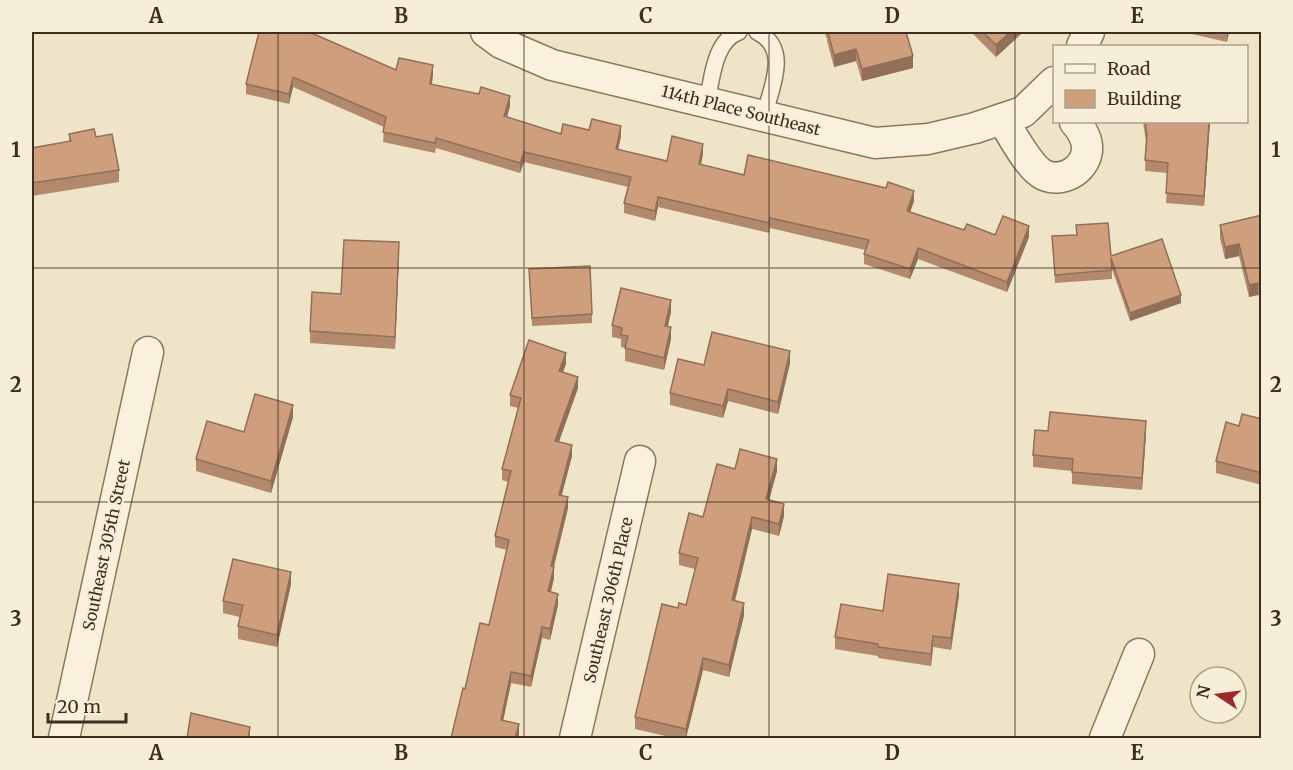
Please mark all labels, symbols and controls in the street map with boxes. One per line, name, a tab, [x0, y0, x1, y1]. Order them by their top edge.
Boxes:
text: A	[148, 3, 164, 28]
text: B	[394, 3, 408, 28]
text: C	[639, 3, 653, 28]
text: D	[884, 3, 900, 28]
text: E	[1130, 3, 1144, 28]
legend	[1053, 45, 1248, 123]
text: Road	[1107, 57, 1151, 80]
street label: 114th Place Southeast	[659, 81, 824, 140]
text: Building	[1107, 87, 1181, 110]
text: 1	[11, 137, 21, 162]
text: 1	[1271, 137, 1281, 162]
text: 2	[10, 372, 22, 397]
text: 2	[1270, 372, 1282, 397]
street label: Southeast 305th Street	[78, 457, 134, 632]
street label: Southeast 306th Place	[579, 515, 637, 685]
text: 3	[10, 606, 22, 631]
text: 3	[1270, 606, 1282, 631]
north arrow	[1188, 665, 1248, 725]
text: N	[1192, 683, 1215, 700]
scale bar	[48, 686, 126, 724]
text: 20 m	[57, 695, 101, 718]
text: A	[148, 740, 164, 765]
text: B	[394, 740, 408, 765]
text: C	[639, 740, 653, 765]
text: D	[884, 740, 900, 765]
text: E	[1130, 740, 1144, 765]

